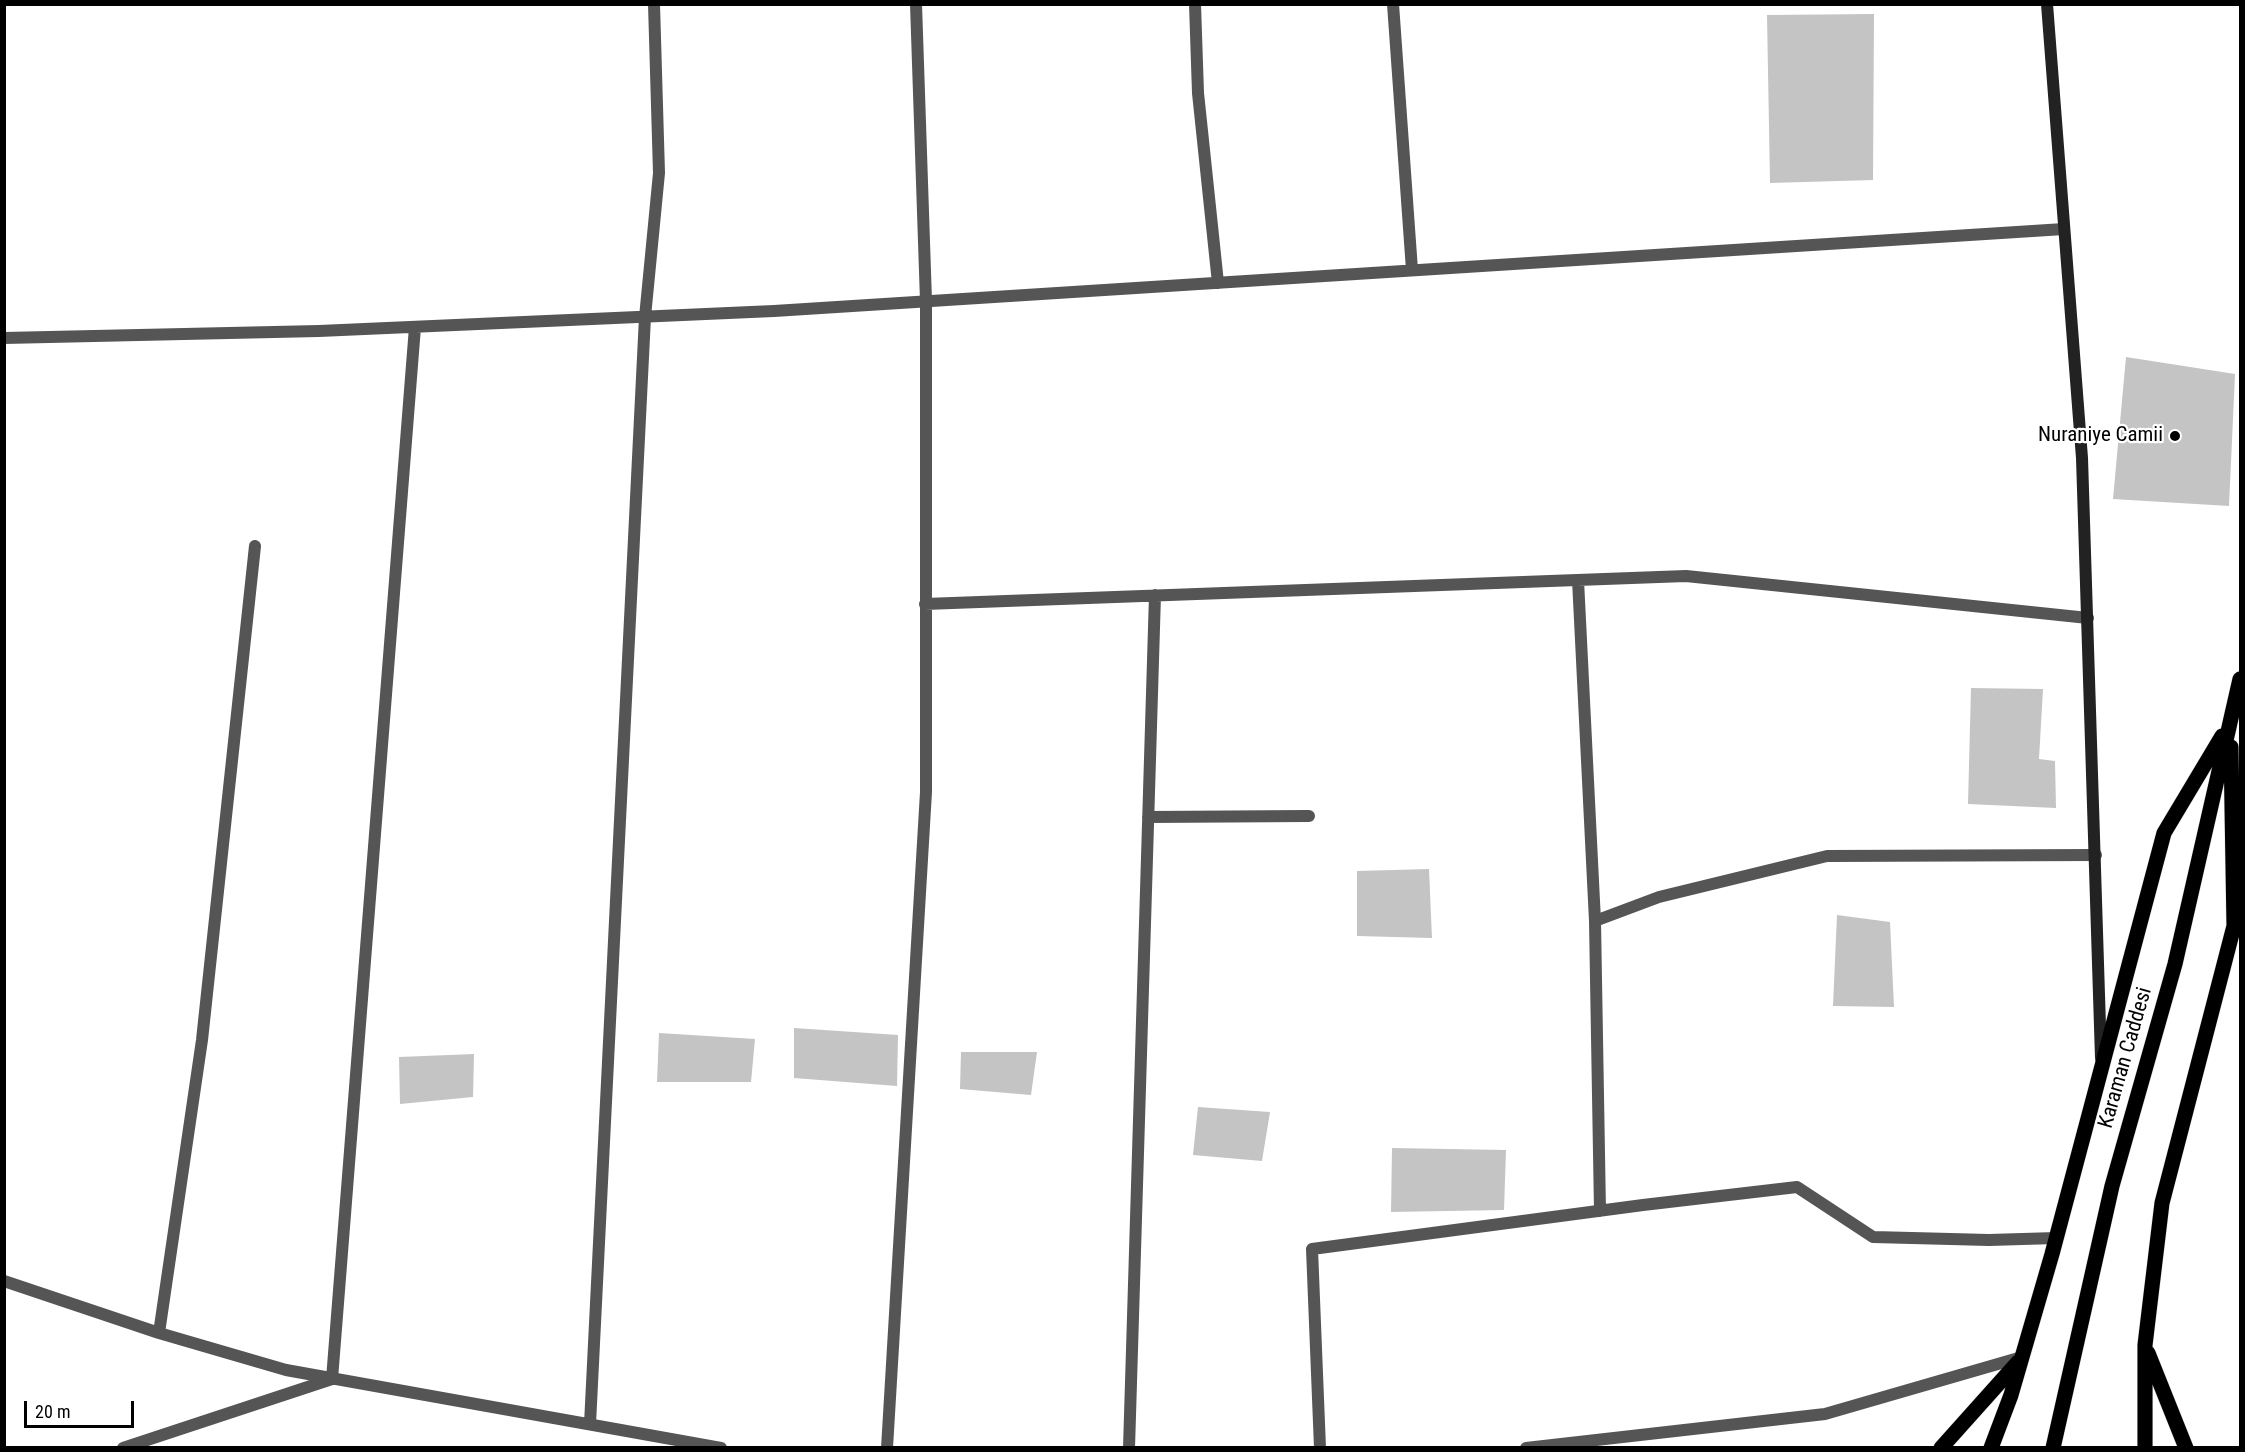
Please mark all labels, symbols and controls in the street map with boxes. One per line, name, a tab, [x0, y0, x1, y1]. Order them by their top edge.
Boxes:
place label: Nuraniye Camii	[2038, 423, 2163, 449]
marker: Nuraniye Camii	[2168, 429, 2182, 443]
street label: Karaman Caddesi	[2094, 985, 2158, 1131]
scale bar	[27, 1389, 136, 1427]
text: 20 m	[35, 1401, 70, 1422]

